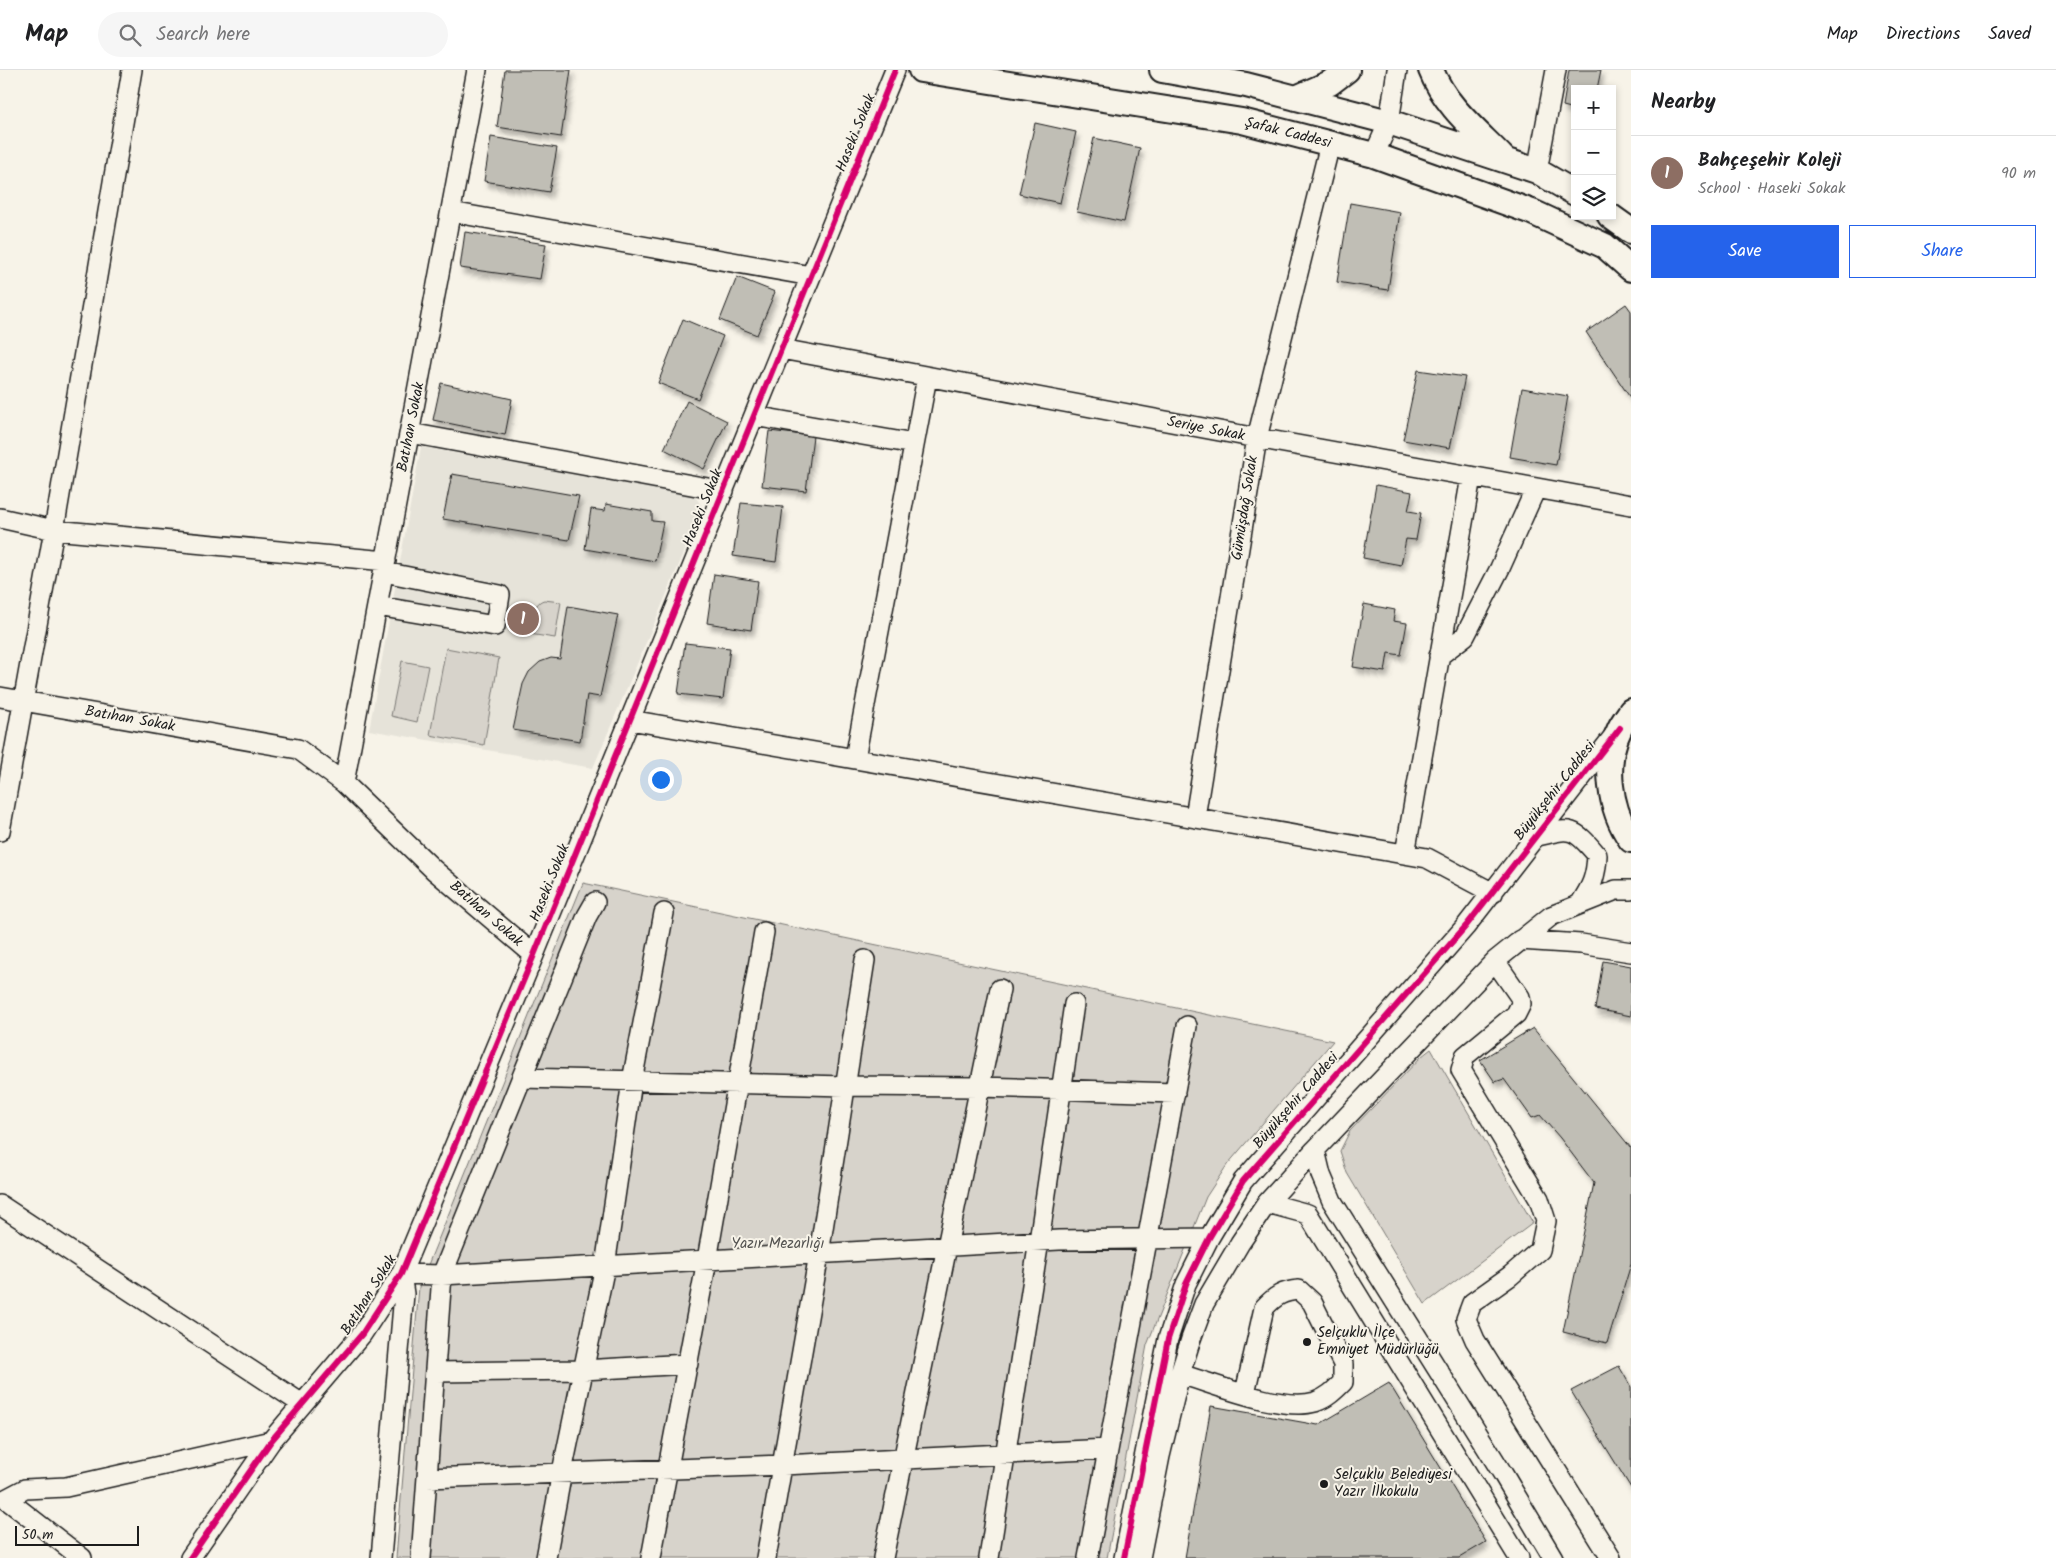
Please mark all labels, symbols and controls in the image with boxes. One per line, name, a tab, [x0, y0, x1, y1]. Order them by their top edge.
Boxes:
search box	[98, 12, 448, 57]
text: Map	[25, 15, 68, 54]
text: Search here	[156, 20, 250, 50]
text: Map	[1826, 20, 1858, 49]
text: Directions	[1886, 20, 1960, 49]
text: Saved	[1988, 20, 2031, 49]
icon: search	[116, 21, 144, 49]
map controls	[1571, 85, 1616, 220]
button: +	[1571, 85, 1616, 130]
text: Nearby	[1651, 86, 1716, 119]
street label: Haseki Sokak	[829, 89, 883, 176]
street label: Şafak Caddesi	[1242, 111, 1335, 156]
button: −	[1571, 130, 1616, 175]
text: Bahçeşehir Koleji	[1698, 146, 1841, 176]
text: 1	[1665, 161, 1669, 186]
text: 90 m	[2001, 161, 2036, 186]
button: layers	[1571, 175, 1616, 220]
text: School · Haseki Sokak	[1698, 176, 1845, 201]
button: Save	[1651, 225, 1839, 278]
button: Share	[1849, 225, 2036, 278]
street label: Batıhan Sokak	[391, 379, 432, 474]
street label: Seriye Sokak	[1165, 410, 1248, 448]
street label: Gümüşdağ Sokak	[1225, 453, 1265, 562]
street label: Haseki Sokak	[676, 464, 730, 551]
pin: 1	[507, 600, 539, 638]
street label: Batıhan Sokak	[83, 699, 178, 739]
street label: Büyükşehir Caddesi	[1508, 735, 1603, 846]
your location	[648, 767, 674, 793]
street label: Haseki Sokak	[523, 839, 577, 926]
street label: Batıhan Sokak	[444, 875, 529, 954]
street label: Büyükşehir Caddesi	[1247, 1046, 1346, 1155]
park label: Yazır Mezarlığı	[732, 1232, 825, 1256]
street label: Batıhan Sokak	[335, 1249, 404, 1340]
place label: Selçuklu İlçe Emniyet Müdürlüğü	[1317, 1321, 1439, 1362]
marker: Selçuklu İlçe Emniyet Müdürlüğü	[1301, 1336, 1313, 1348]
place label: Selçuklu Belediyesi Yazır İlkokulu	[1334, 1463, 1453, 1504]
marker: Selçuklu Belediyesi Yazır İlkokulu	[1318, 1478, 1330, 1490]
scale bar	[15, 1523, 139, 1546]
text: 50 m	[22, 1524, 53, 1546]

